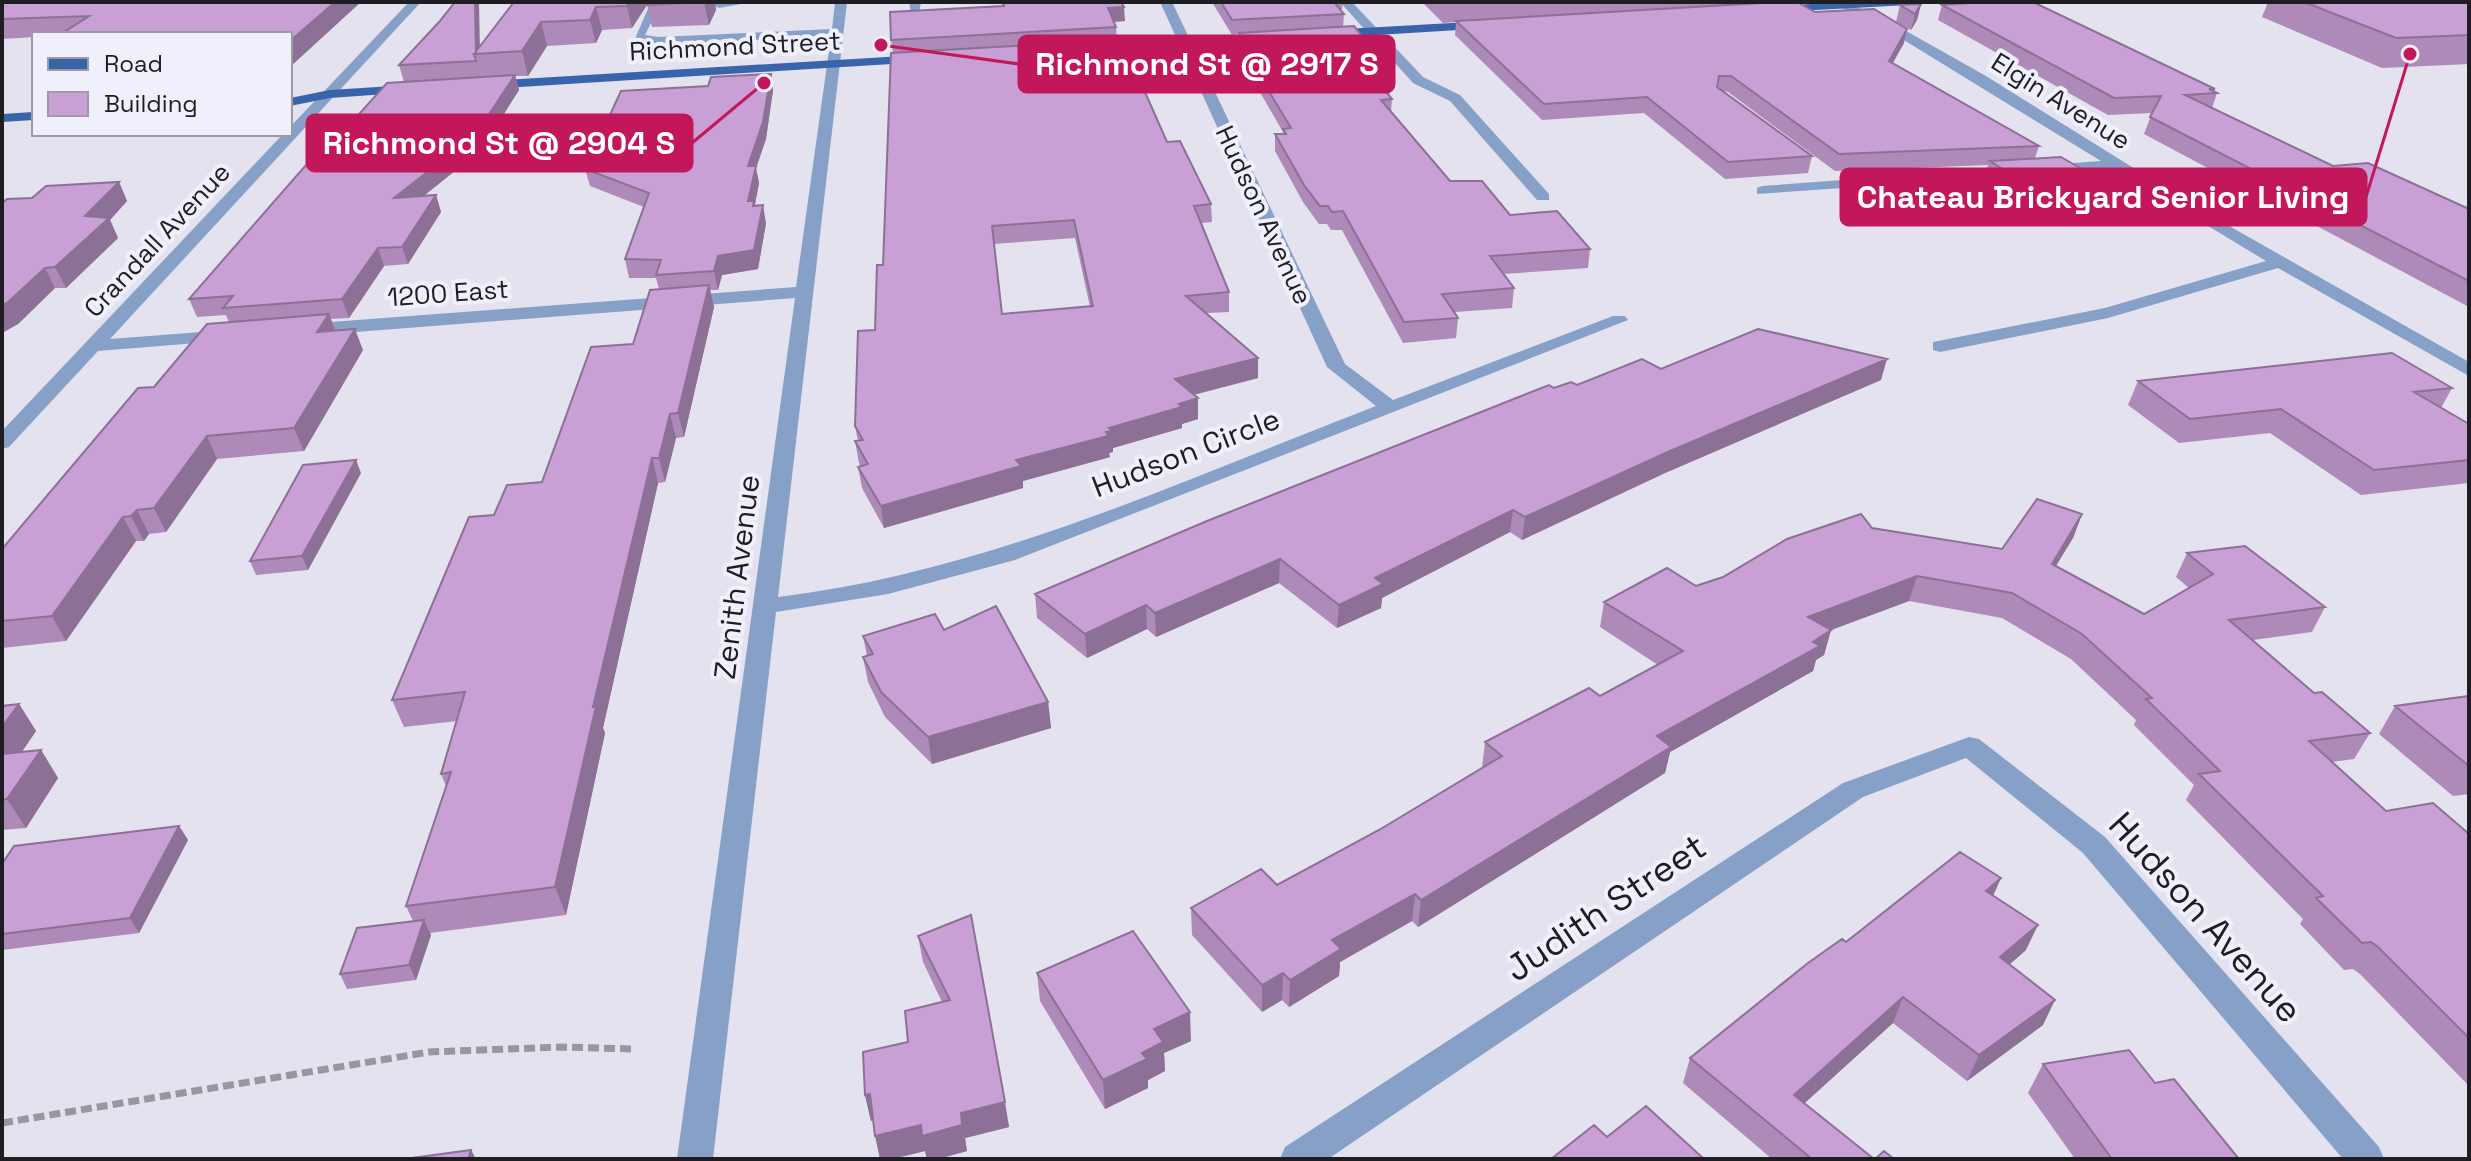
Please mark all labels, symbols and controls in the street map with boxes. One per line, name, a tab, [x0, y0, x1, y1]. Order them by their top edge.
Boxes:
street label: Richmond Street	[628, 23, 842, 69]
legend	[32, 32, 292, 136]
callout: Richmond St @ 2917 S	[1019, 36, 1394, 92]
text: Richmond St @ 2917 S	[1035, 44, 1379, 84]
street label: Elgin Avenue	[1985, 45, 2137, 157]
text: Road	[104, 48, 163, 79]
text: Building	[104, 88, 198, 119]
callout: Richmond St @ 2904 S	[307, 115, 692, 171]
street label: Hudson Avenue	[1208, 120, 1320, 310]
text: Richmond St @ 2904 S	[323, 123, 675, 163]
street label: Crandall Avenue	[77, 155, 237, 325]
callout: Chateau Brickyard Senior Living	[1841, 169, 2366, 225]
text: Chateau Brickyard Senior Living	[1857, 177, 2349, 217]
street label: 1200 East	[386, 272, 510, 314]
street label: Hudson Circle	[1086, 399, 1285, 506]
street label: Zenith Avenue	[705, 472, 768, 681]
street label: Hudson Avenue	[2098, 803, 2312, 1033]
street label: Judith Street	[1496, 824, 1715, 992]

